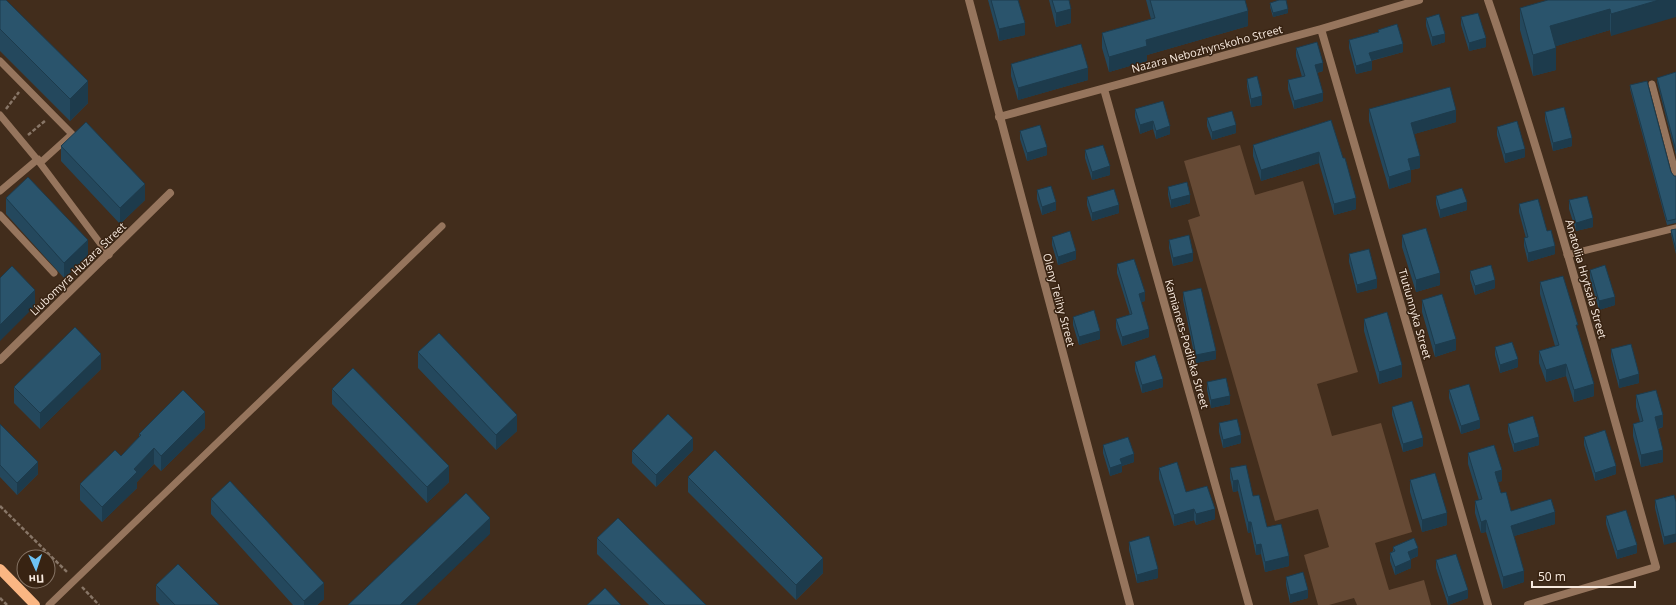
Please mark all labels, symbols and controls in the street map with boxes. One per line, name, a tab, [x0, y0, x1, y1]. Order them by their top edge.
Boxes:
street label: Nazara Nebozhynskoho Street	[1130, 21, 1284, 76]
street label: Anatoliia Hrytsaia Street	[1562, 217, 1611, 340]
street label: Liubomyra Huzara Street	[26, 219, 129, 319]
street label: Oleny Telihy Street	[1040, 251, 1079, 348]
street label: Tiutiunnyka Street	[1395, 267, 1436, 361]
street label: Kamianets-Podilska Street	[1162, 277, 1213, 410]
north arrow	[16, 549, 56, 589]
scale bar	[1532, 563, 1635, 589]
text: 50 m	[1538, 568, 1566, 585]
text: Пн	[28, 572, 45, 587]

